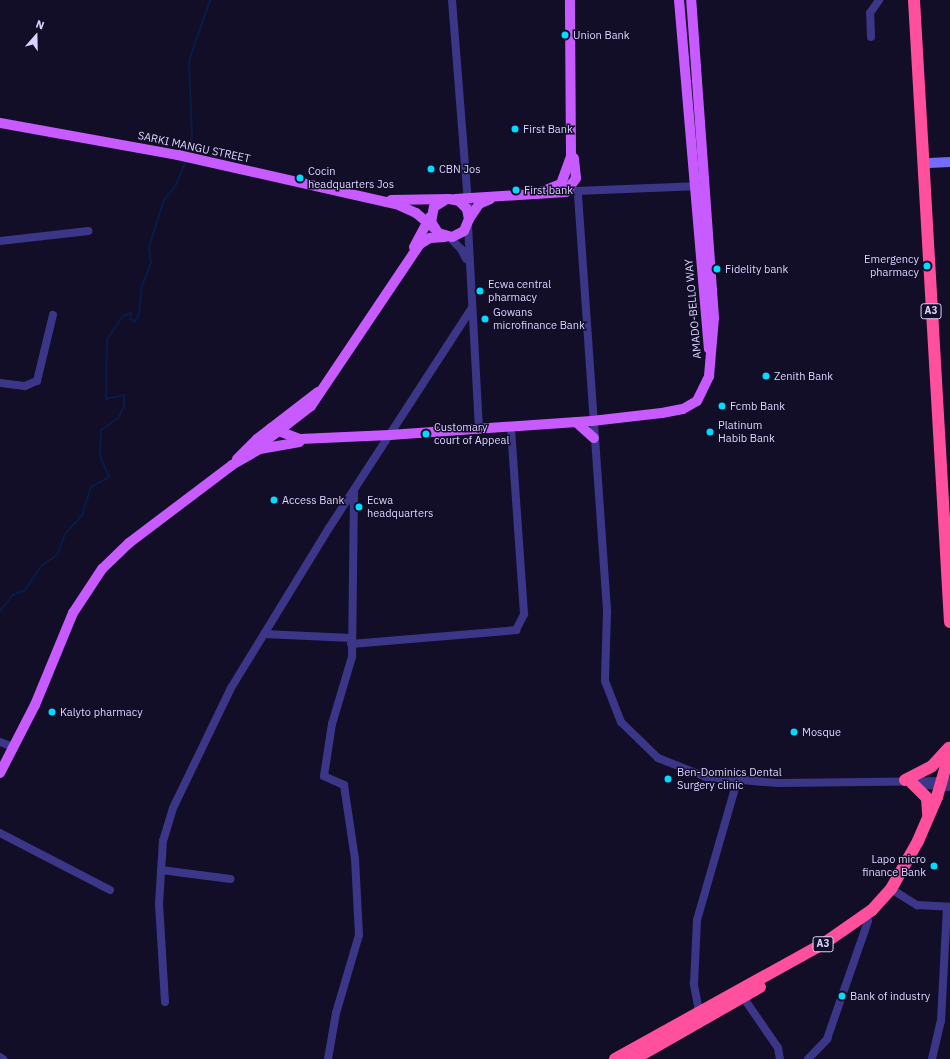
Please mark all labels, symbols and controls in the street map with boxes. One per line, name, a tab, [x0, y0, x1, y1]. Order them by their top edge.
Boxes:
north arrow	[16, 16, 56, 56]
text: N	[34, 17, 46, 33]
place label: Union Bank	[573, 28, 630, 42]
marker: Union Bank	[560, 30, 570, 40]
place label: First Bank	[523, 122, 573, 136]
marker: First Bank	[510, 124, 520, 134]
street label: SARKI MANGU STREET	[137, 129, 251, 165]
place label: CBN Jos	[439, 162, 481, 176]
marker: CBN Jos	[426, 164, 436, 174]
place label: Cocin headquarters Jos	[308, 165, 394, 191]
marker: Cocin headquarters Jos	[295, 173, 305, 183]
place label: First bank	[524, 183, 573, 197]
marker: First bank	[511, 185, 521, 195]
place label: Emergency pharmacy	[864, 253, 919, 279]
street label: AMADO-BELLO WAY	[682, 259, 704, 359]
marker: Emergency pharmacy	[922, 261, 932, 271]
place label: Fidelity bank	[725, 262, 788, 276]
marker: Fidelity bank	[712, 264, 722, 274]
place label: Ecwa central pharmacy	[488, 278, 551, 304]
marker: Ecwa central pharmacy	[475, 286, 485, 296]
road number: A3	[920, 303, 942, 319]
place label: Gowans microfinance Bank	[493, 306, 585, 332]
marker: Gowans microfinance Bank	[480, 314, 490, 324]
place label: Zenith Bank	[774, 369, 833, 383]
marker: Zenith Bank	[761, 371, 771, 381]
place label: Fcmb Bank	[730, 399, 785, 413]
marker: Fcmb Bank	[717, 401, 727, 411]
place label: Platinum Habib Bank	[718, 419, 775, 445]
place label: Customary court of Appeal	[434, 421, 509, 447]
marker: Platinum Habib Bank	[705, 427, 715, 437]
marker: Customary court of Appeal	[421, 429, 431, 439]
place label: Access Bank	[282, 493, 344, 507]
place label: Ecwa headquarters	[367, 494, 433, 520]
marker: Access Bank	[269, 495, 279, 505]
marker: Ecwa headquarters	[354, 502, 364, 512]
place label: Kalyto pharmacy	[60, 705, 143, 719]
marker: Kalyto pharmacy	[47, 707, 57, 717]
place label: Mosque	[802, 725, 841, 739]
marker: Mosque	[789, 727, 799, 737]
place label: Ben-Dominics Dental Surgery clinic	[677, 766, 782, 792]
marker: Ben-Dominics Dental Surgery clinic	[662, 773, 674, 785]
place label: Lapo micro finance Bank	[862, 853, 926, 879]
marker: Lapo micro finance Bank	[929, 861, 939, 871]
road number: A3	[812, 936, 834, 952]
place label: Bank of industry	[850, 989, 930, 1003]
marker: Bank of industry	[837, 991, 847, 1001]

